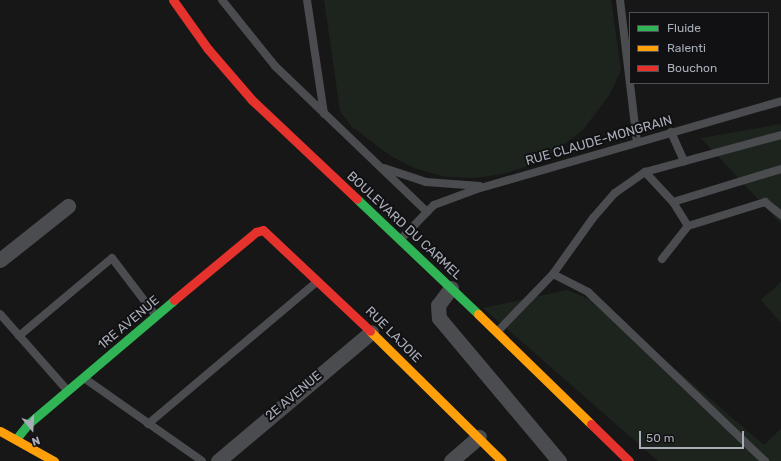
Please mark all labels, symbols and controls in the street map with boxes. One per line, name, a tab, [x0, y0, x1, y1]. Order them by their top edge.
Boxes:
legend	[629, 12, 769, 84]
text: Fluide	[667, 21, 701, 35]
text: Ralenti	[667, 41, 706, 55]
text: Bouchon	[667, 61, 717, 75]
street label: RUE CLAUDE-MONGRAIN	[524, 113, 674, 169]
street label: BOULEVARD DU CARMEL	[343, 169, 465, 283]
street label: 1RE AVENUE	[95, 293, 163, 353]
street label: RUE LAJOIE	[362, 304, 424, 366]
street label: 2E AVENUE	[262, 368, 326, 424]
north arrow	[12, 409, 52, 449]
scale bar	[641, 423, 746, 449]
text: 50 m	[646, 431, 674, 445]
text: N	[30, 433, 42, 448]

